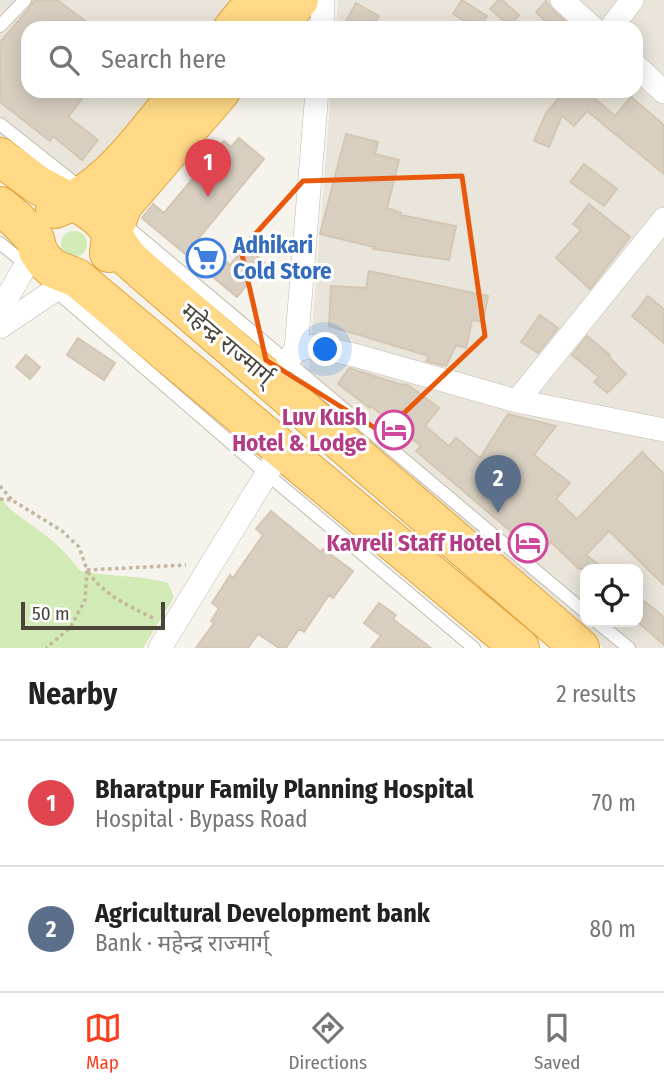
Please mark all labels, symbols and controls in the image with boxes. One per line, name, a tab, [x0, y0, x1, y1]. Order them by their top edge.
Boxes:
search box	[21, 21, 643, 98]
icon: search	[45, 41, 83, 79]
text: Search here	[101, 44, 226, 75]
pin: 1	[185, 139, 231, 197]
place label: Adhikari Cold Store	[232, 231, 332, 285]
supermarket icon: Adhikari Cold Store	[185, 237, 227, 279]
street label: महेन्द्र राज्मार्ग्	[175, 297, 282, 393]
your location	[308, 332, 342, 366]
place label: Luv Kush Hotel & Lodge	[232, 403, 367, 457]
hotel icon: Luv Kush Hotel & Lodge	[373, 409, 415, 451]
pin: 2	[475, 455, 521, 513]
hotel icon: Kavreli Staff Hotel	[507, 522, 549, 564]
place label: Kavreli Staff Hotel	[327, 529, 502, 557]
map controls	[580, 564, 643, 627]
button: locate	[580, 564, 643, 627]
scale bar	[21, 599, 164, 631]
text: 50 m	[32, 602, 70, 625]
text: Nearby	[28, 676, 117, 712]
text: 2 results	[556, 680, 636, 708]
text: Bharatpur Family Planning Hospital	[95, 774, 474, 805]
text: 1	[46, 789, 56, 817]
text: 70 m	[592, 789, 636, 817]
text: Hospital · Bypass Road	[95, 805, 308, 833]
text: Agricultural Development bank	[95, 898, 430, 929]
text: 2	[46, 915, 56, 943]
text: 80 m	[589, 915, 636, 943]
text: Bank · महेन्द्र राज्मार्ग्	[95, 929, 269, 957]
tab: Map	[84, 1009, 122, 1074]
tab: Directions	[289, 1009, 367, 1074]
tab: Saved	[534, 1009, 580, 1074]

